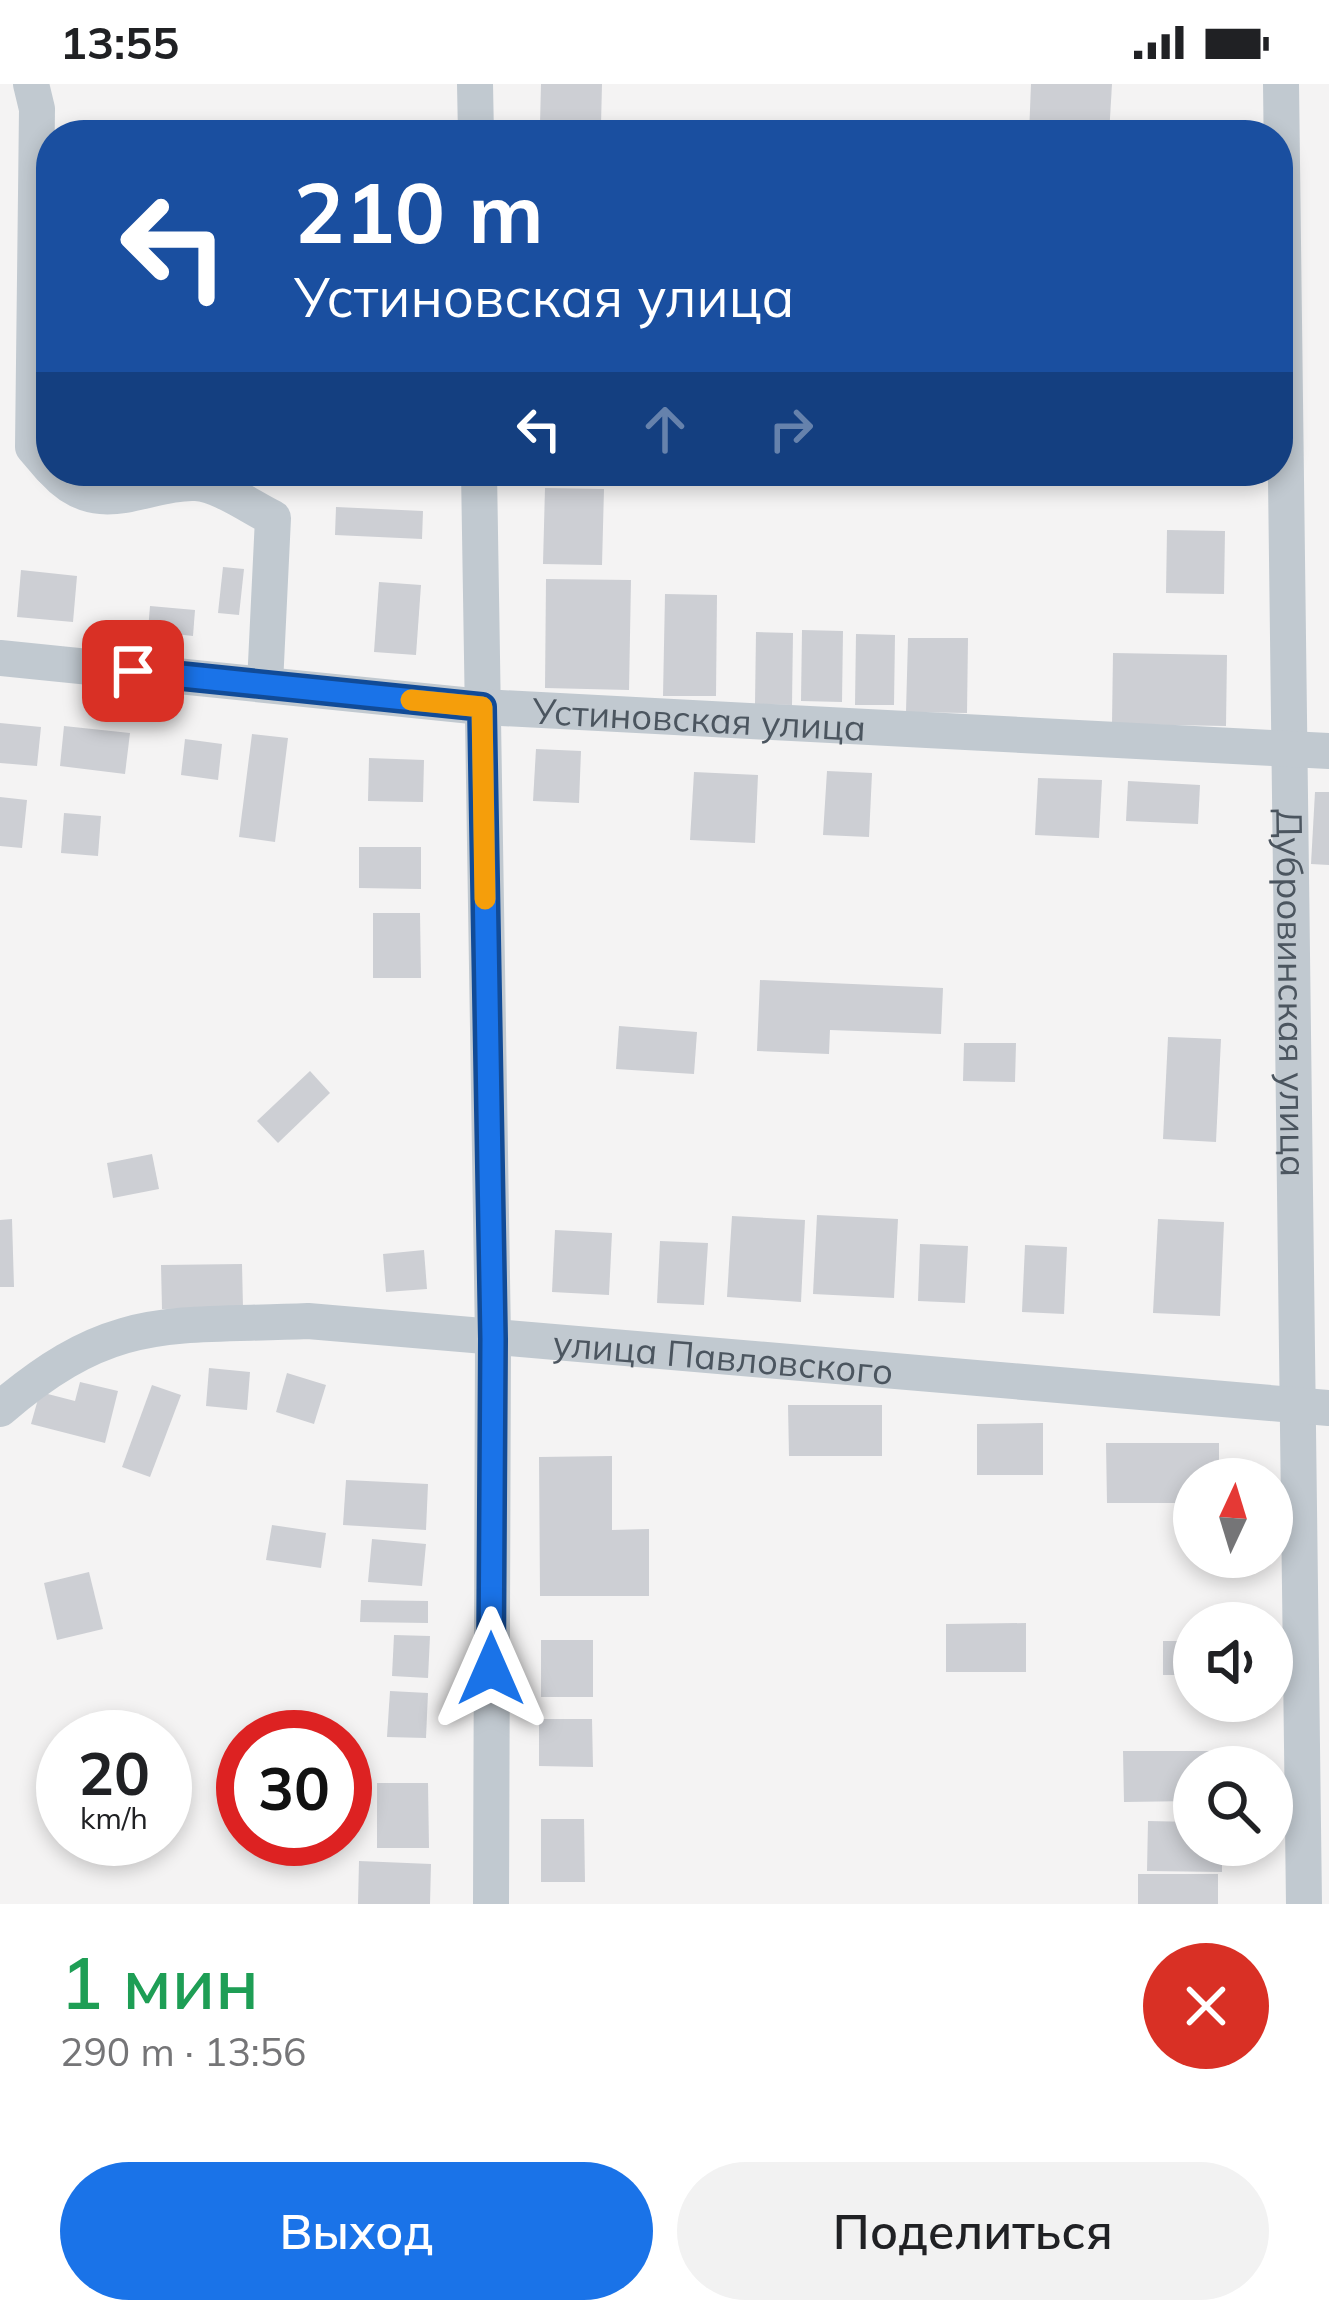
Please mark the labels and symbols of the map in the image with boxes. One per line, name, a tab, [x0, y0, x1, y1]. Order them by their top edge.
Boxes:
pin	[82, 620, 184, 722]
street label: Устиновская улица	[530, 687, 867, 749]
street label: Дубровинская улица	[1268, 809, 1317, 1177]
street label: улица Павловского	[551, 1319, 895, 1393]
north arrow	[1173, 1458, 1293, 1578]
position arrow	[428, 1606, 554, 1732]
speed limit sign: 30	[216, 1710, 372, 1866]

